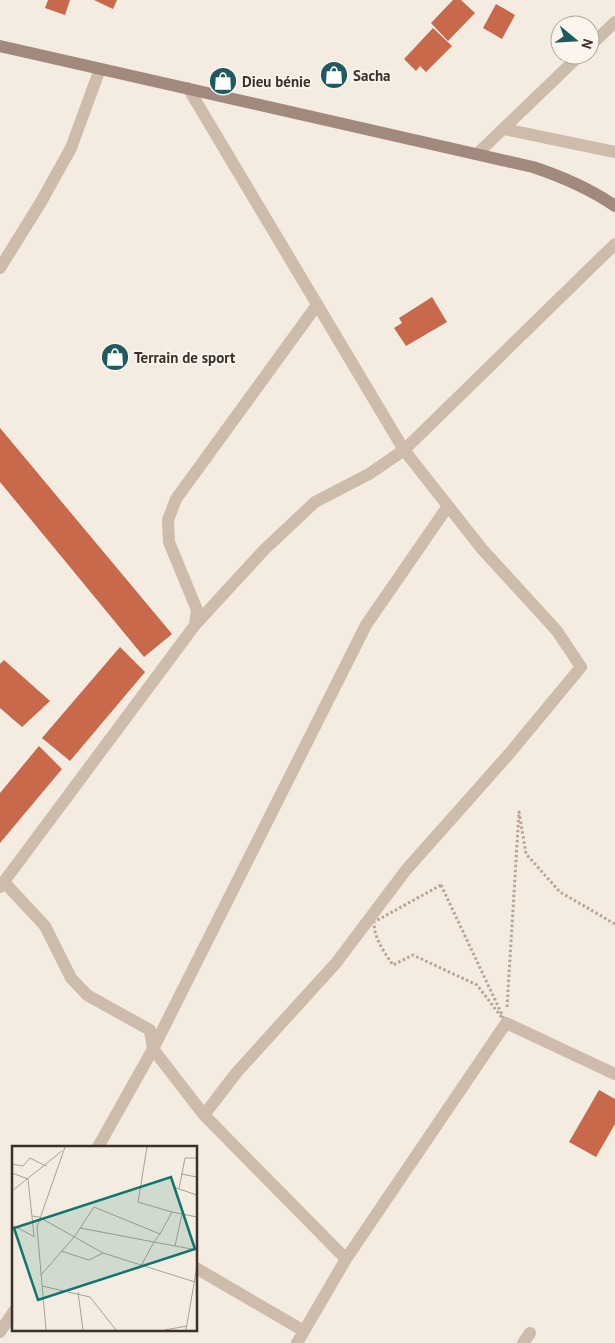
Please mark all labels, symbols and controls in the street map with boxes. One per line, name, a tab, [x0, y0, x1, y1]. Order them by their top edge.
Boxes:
north arrow	[550, 15, 600, 65]
text: N	[577, 37, 597, 51]
shop icon: Sacha	[319, 60, 349, 90]
shop icon: Dieu bénie	[208, 66, 238, 96]
place label: Sacha	[353, 66, 391, 85]
place label: Dieu bénie	[242, 72, 311, 91]
shop icon: Terrain de sport	[100, 342, 130, 372]
place label: Terrain de sport	[134, 348, 236, 367]
inset map	[12, 1146, 198, 1330]

